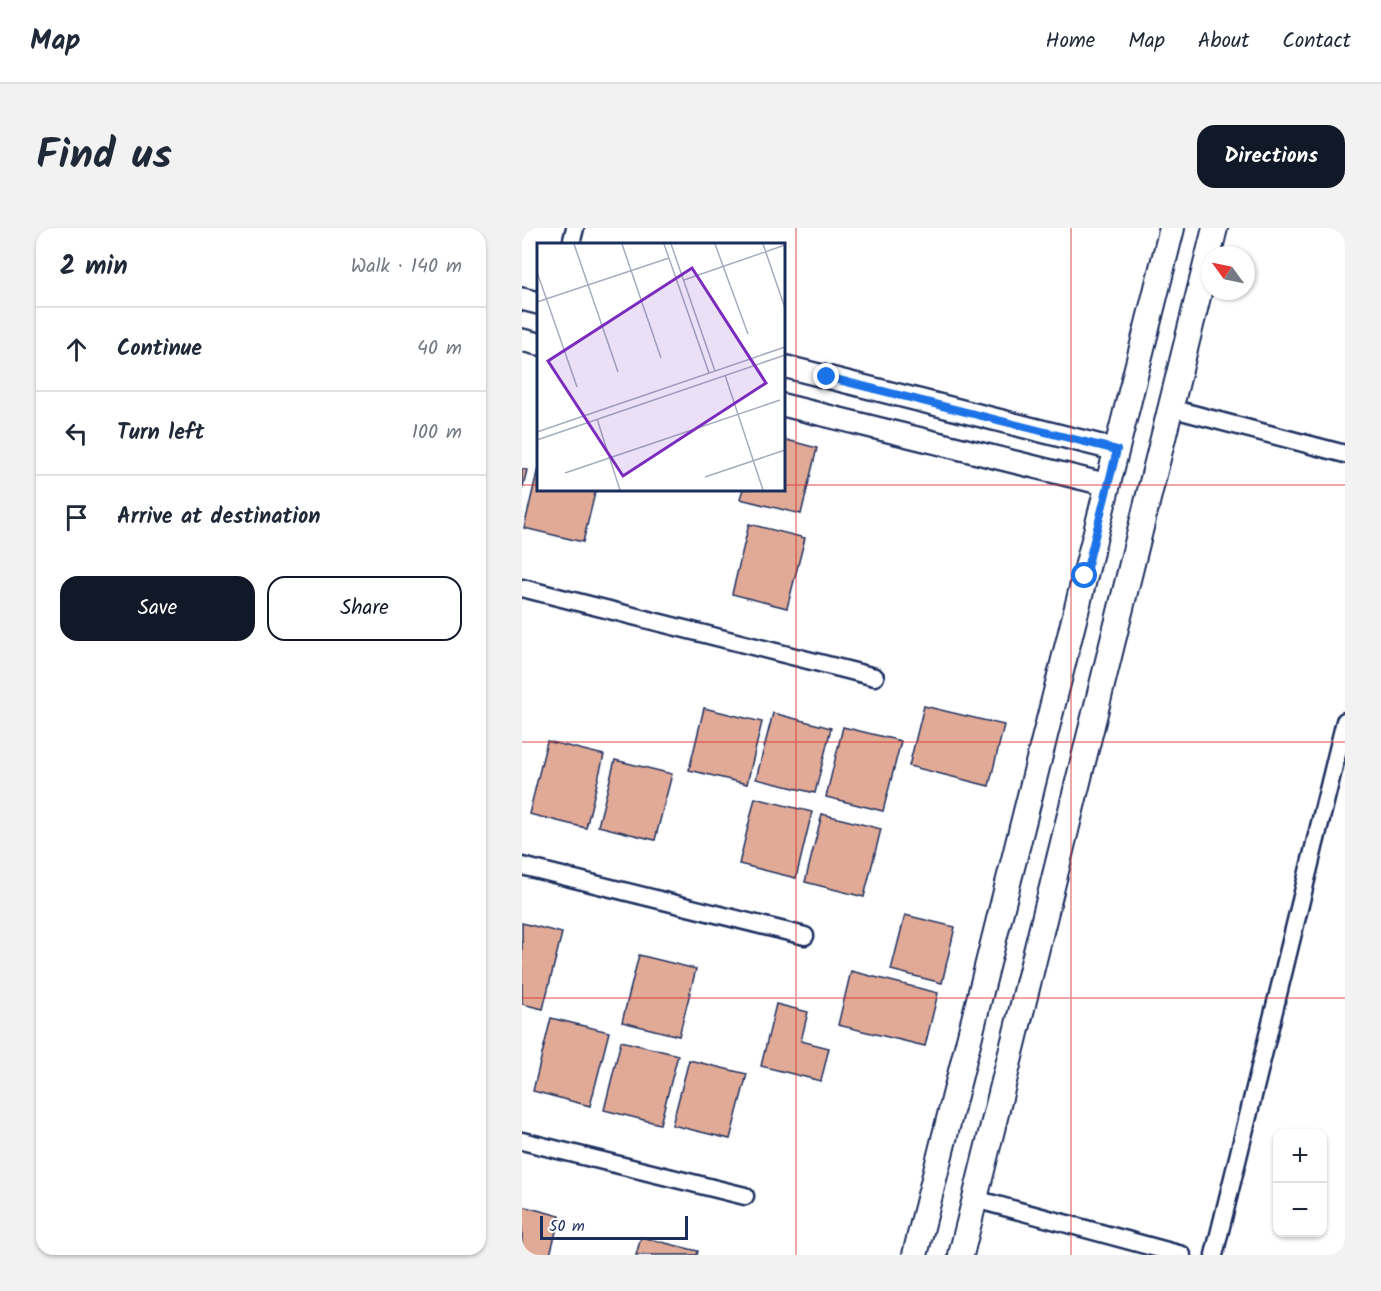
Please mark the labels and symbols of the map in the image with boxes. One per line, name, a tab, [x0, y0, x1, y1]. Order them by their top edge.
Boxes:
inset map	[537, 243, 784, 490]
north arrow	[1201, 246, 1255, 300]
route end	[813, 363, 839, 389]
route start	[1071, 562, 1097, 588]
scale bar	[540, 1213, 688, 1240]

